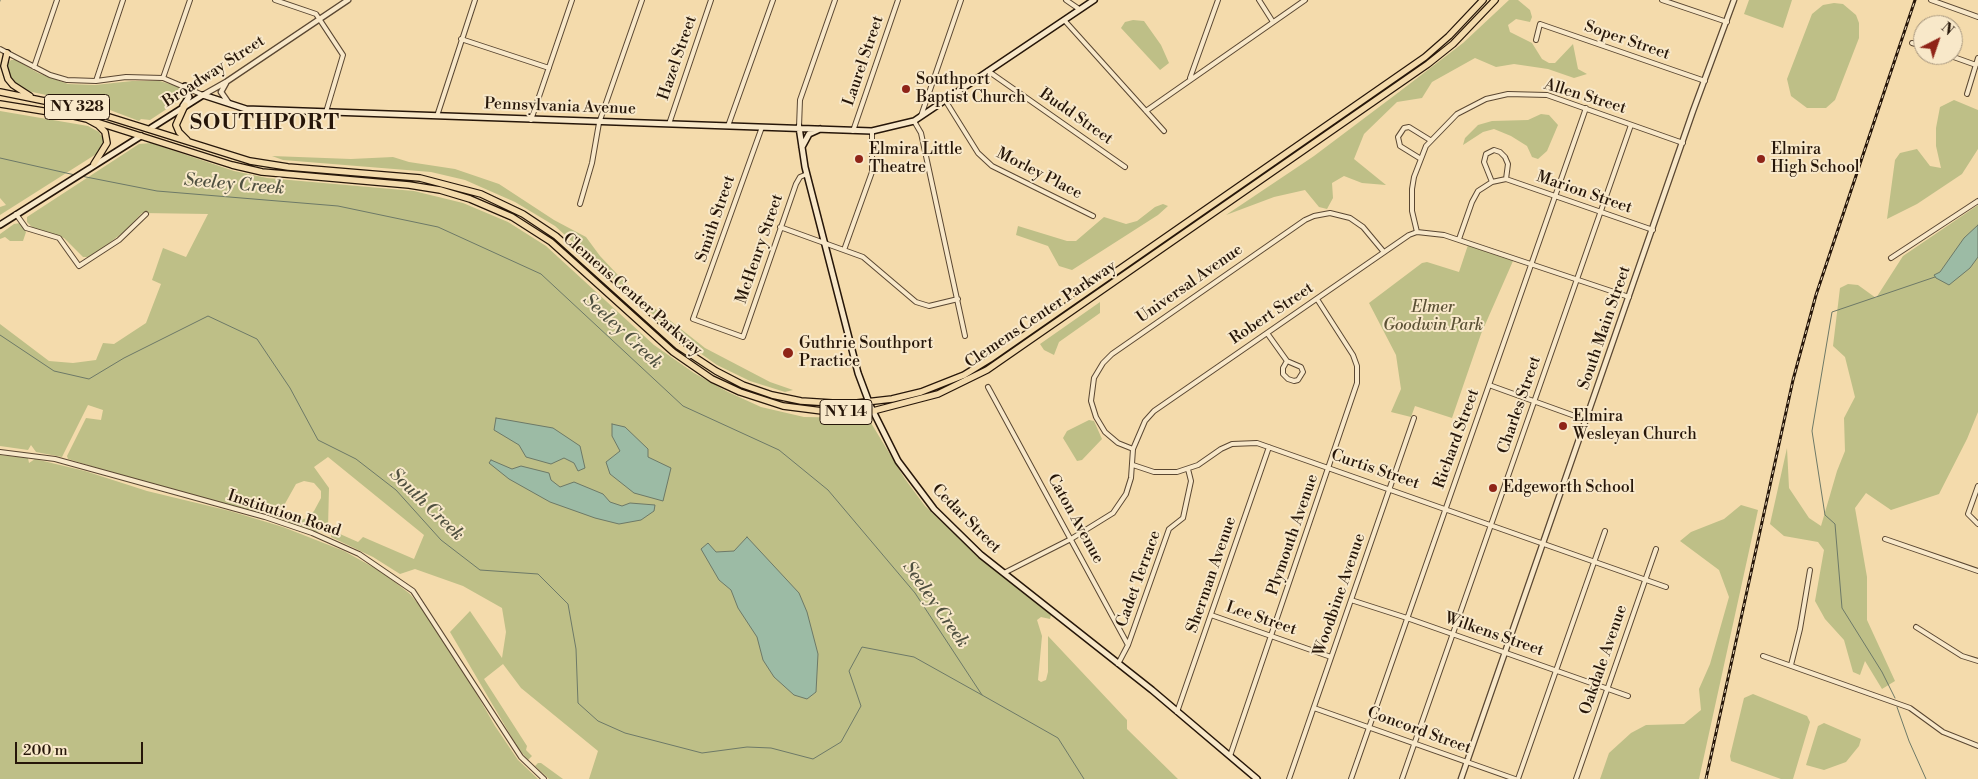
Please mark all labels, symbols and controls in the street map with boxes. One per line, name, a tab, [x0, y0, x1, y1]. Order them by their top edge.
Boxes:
street label: Hazel Street	[655, 13, 701, 103]
street label: Laurel Street	[840, 13, 888, 109]
north arrow	[1913, 15, 1963, 65]
street label: Soper Street	[1582, 17, 1672, 65]
text: N	[1937, 19, 1957, 40]
street label: Broadway Street	[159, 32, 269, 112]
place label: Southport Baptist Church	[916, 70, 1025, 108]
street label: Allen Street	[1542, 75, 1628, 119]
marker: Southport Baptist Church	[900, 83, 912, 95]
street label: Budd Street	[1036, 85, 1116, 149]
road number: NY 328	[44, 94, 110, 120]
street label: Pennsylvania Avenue	[484, 95, 636, 119]
district label: SOUTHPORT	[189, 111, 341, 137]
place label: Elmira Little Theatre	[869, 140, 962, 178]
place label: Elmira High School	[1771, 140, 1860, 178]
street label: Morley Place	[993, 144, 1085, 204]
marker: Elmira Little Theatre	[853, 153, 865, 165]
marker: Elmira High School	[1755, 153, 1767, 165]
street label: Marion Street	[1534, 168, 1634, 218]
water label: Seeley Creek	[183, 170, 285, 200]
street label: Smith Street	[692, 173, 740, 265]
street label: McHenry Street	[732, 192, 788, 306]
street label: Clemens Center Parkway	[558, 229, 706, 361]
street label: Universal Avenue	[1133, 240, 1247, 328]
street label: Clemens Center Parkway	[962, 257, 1120, 373]
street label: South Main Street	[1575, 264, 1635, 392]
street label: Robert Street	[1226, 279, 1318, 349]
water label: Seeley Creek	[578, 290, 666, 374]
park label: Elmer Goodwin Park	[1383, 298, 1483, 336]
place label: Guthrie Southport Practice	[799, 334, 933, 372]
marker: Guthrie Southport Practice	[781, 346, 795, 360]
street label: Charles Street	[1494, 354, 1546, 456]
street label: Richard Street	[1430, 387, 1484, 491]
road number: NY 14	[820, 400, 872, 424]
place label: Elmira Wesleyan Church	[1573, 407, 1697, 445]
marker: Elmira Wesleyan Church	[1557, 420, 1569, 432]
street label: Curtis Street	[1328, 446, 1422, 494]
water label: South Creek	[384, 464, 468, 546]
street label: Caton Avenue	[1043, 471, 1107, 567]
street label: Plymouth Avenue	[1263, 472, 1323, 598]
place label: Edgeworth School	[1503, 478, 1635, 498]
street label: Cedar Street	[927, 480, 1005, 558]
marker: Edgeworth School	[1487, 482, 1499, 494]
street label: Institution Road	[225, 487, 343, 541]
street label: Sherman Avenue	[1183, 514, 1241, 636]
street label: Cadet Terrace	[1113, 528, 1165, 630]
street label: Woodbine Avenue	[1310, 531, 1370, 659]
water label: Seeley Creek	[897, 558, 973, 652]
street label: Lee Street	[1223, 598, 1299, 640]
street label: Oakdale Avenue	[1576, 603, 1632, 717]
street label: Wilkens Street	[1442, 609, 1546, 661]
street label: Concord Street	[1364, 703, 1474, 759]
scale bar	[18, 732, 145, 764]
text: 200 m	[23, 741, 68, 760]

